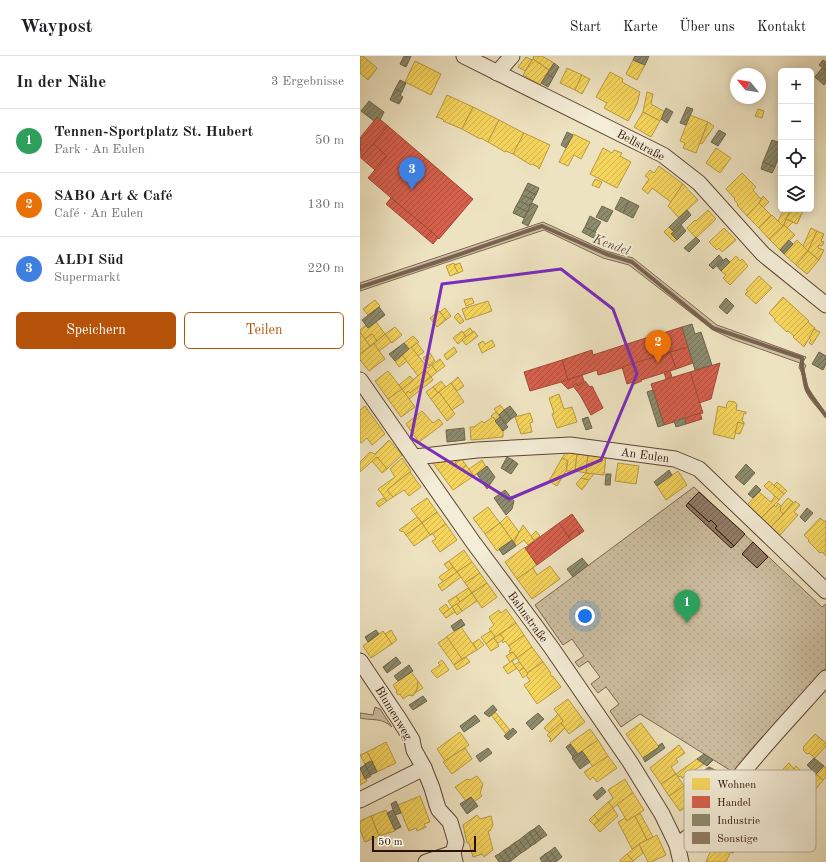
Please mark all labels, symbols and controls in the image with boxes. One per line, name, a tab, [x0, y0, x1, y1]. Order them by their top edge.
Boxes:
text: Waypost	[20, 18, 93, 37]
text: Start	[570, 20, 601, 34]
text: Karte	[623, 20, 658, 34]
text: Über uns	[680, 20, 735, 34]
text: Kontakt	[757, 20, 806, 34]
north arrow	[730, 68, 766, 104]
map controls	[778, 68, 814, 212]
button: +	[778, 68, 814, 104]
text: In der Nähe	[16, 74, 106, 91]
text: 3 Ergebnisse	[271, 75, 344, 88]
button: −	[778, 104, 814, 140]
text: Tennen-Sportplatz St. Hubert	[54, 125, 253, 140]
street label: Bellstraße	[615, 128, 667, 164]
text: 1	[25, 134, 33, 147]
text: 50 m	[315, 134, 344, 147]
button: locate	[778, 140, 814, 176]
text: Park · An Eulen	[54, 143, 145, 156]
pin: 3	[399, 157, 425, 190]
button: layers	[778, 176, 814, 212]
text: SABO Art & Café	[54, 189, 173, 204]
text: 2	[25, 198, 33, 211]
text: 130 m	[307, 198, 344, 211]
text: Café · An Eulen	[54, 207, 143, 220]
water label: Kendel	[590, 232, 632, 258]
text: ALDI Süd	[54, 253, 124, 268]
text: 3	[25, 262, 33, 275]
text: 220 m	[307, 262, 344, 275]
text: Supermarkt	[54, 271, 120, 284]
button: Speichern	[16, 312, 176, 349]
button: Teilen	[184, 312, 344, 349]
pin: 2	[645, 330, 671, 363]
street label: An Eulen	[620, 447, 670, 465]
street label: Bahnstraße	[505, 590, 550, 645]
pin: 1	[674, 590, 700, 623]
your location	[575, 606, 595, 626]
street label: Blumenweg	[372, 685, 414, 743]
legend	[684, 770, 816, 852]
text: Wohnen	[717, 780, 756, 791]
text: Handel	[717, 798, 751, 809]
text: Industrie	[717, 816, 760, 827]
scale bar	[372, 834, 476, 853]
text: Sonstige	[717, 834, 758, 845]
text: 50 m	[378, 837, 403, 848]

